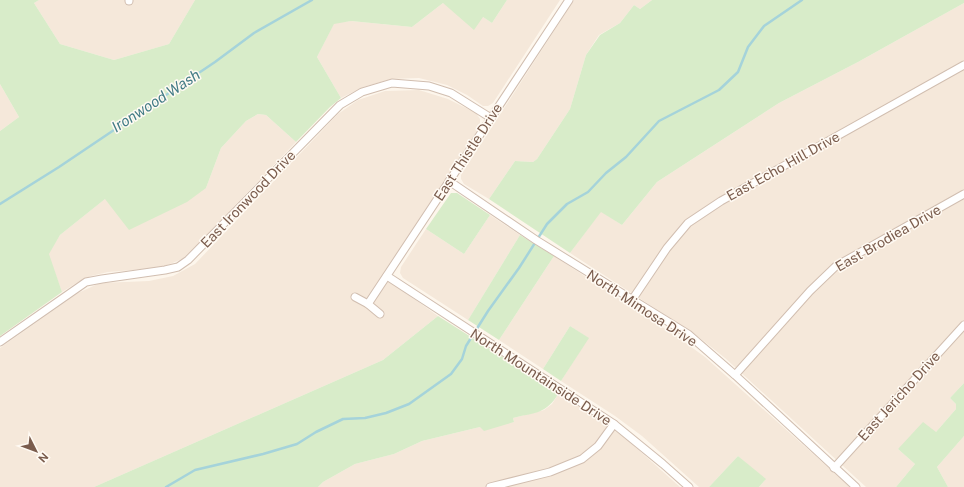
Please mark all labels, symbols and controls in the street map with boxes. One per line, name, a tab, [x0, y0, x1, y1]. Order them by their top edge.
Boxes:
water label: Ironwood Wash	[108, 66, 203, 135]
street label: East Thistle Drive	[431, 100, 505, 204]
street label: East Echo Hill Drive	[724, 128, 842, 204]
street label: East Ironwood Drive	[197, 147, 299, 251]
street label: East Brodiea Drive	[832, 201, 944, 275]
street label: North Mimosa Drive	[584, 266, 700, 350]
street label: North Mountainside Drive	[467, 325, 615, 429]
street label: East Jericho Drive	[855, 348, 943, 444]
north arrow	[16, 431, 56, 471]
text: N	[36, 450, 51, 465]

